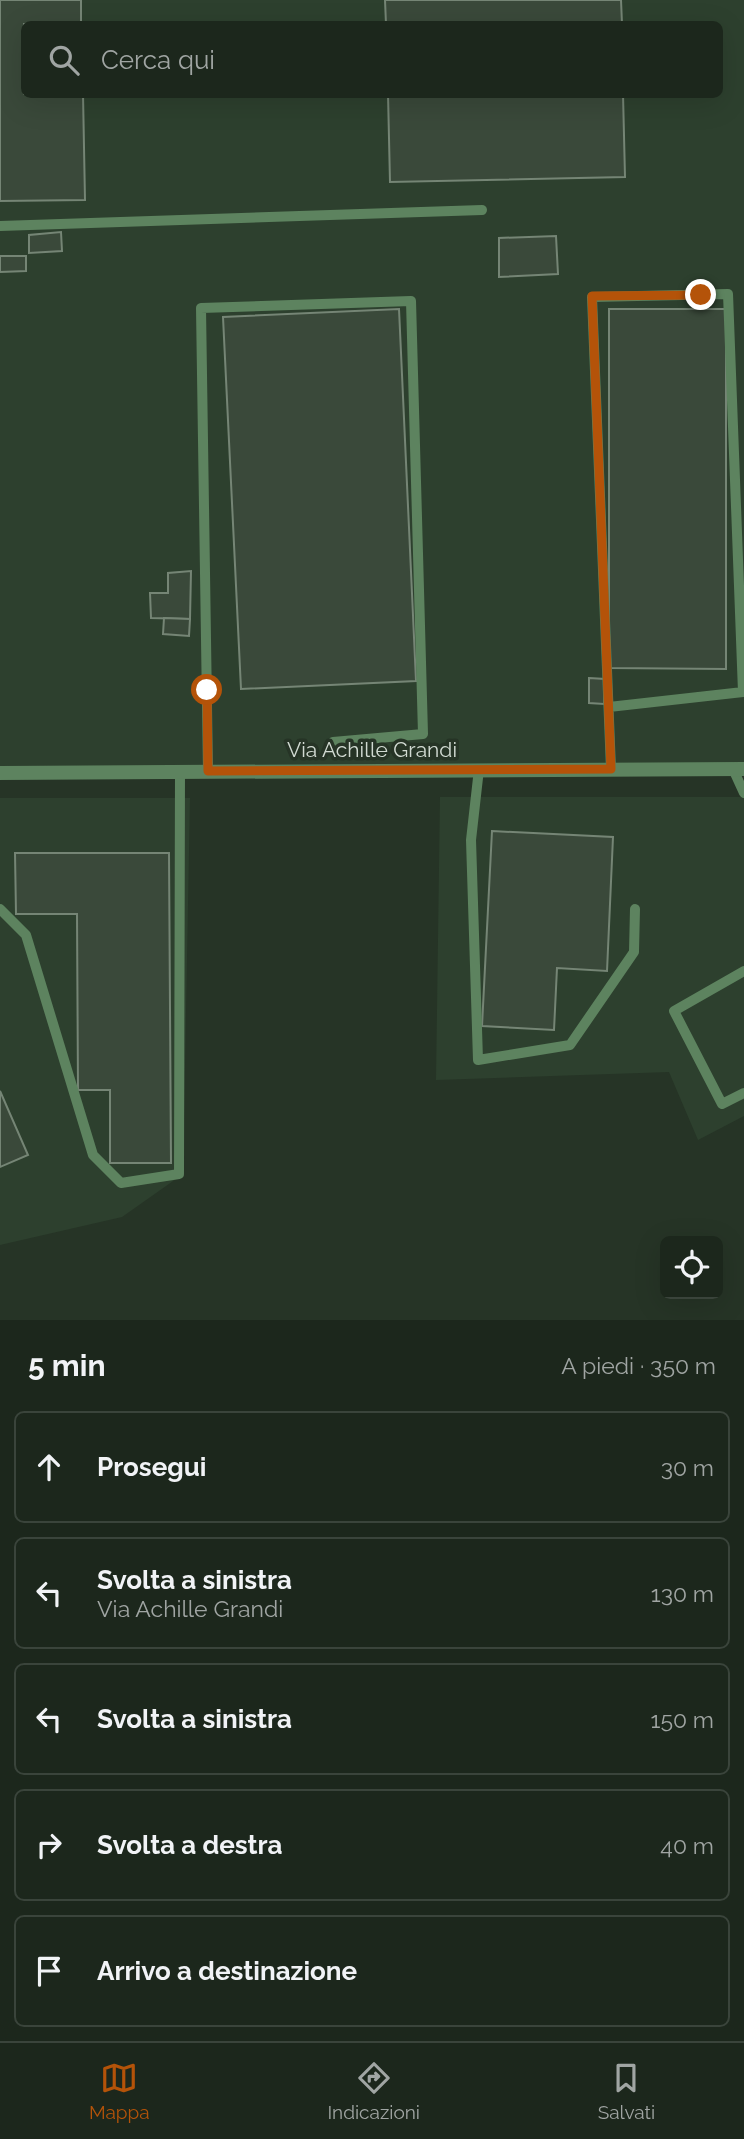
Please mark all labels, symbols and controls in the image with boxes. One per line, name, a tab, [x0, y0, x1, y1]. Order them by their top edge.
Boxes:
search box	[21, 21, 723, 98]
icon: search	[45, 41, 83, 79]
text: Cerca qui	[101, 45, 215, 75]
route end	[685, 279, 716, 310]
route start	[191, 674, 222, 705]
street label: Via Achille Grandi	[287, 737, 457, 762]
map controls	[660, 1236, 723, 1299]
button: locate	[660, 1236, 723, 1299]
text: 5 min	[28, 1348, 106, 1383]
text: A piedi · 350 m	[561, 1352, 716, 1379]
icon: ahead	[30, 1448, 68, 1486]
text: Prosegui	[97, 1452, 206, 1482]
text: 30 m	[661, 1454, 714, 1481]
text: Svolta a sinistra	[97, 1565, 292, 1595]
icon: left	[30, 1574, 68, 1612]
text: 130 m	[651, 1580, 714, 1607]
text: Via Achille Grandi	[97, 1595, 283, 1622]
icon: left	[30, 1700, 68, 1738]
text: Svolta a sinistra	[97, 1704, 292, 1734]
text: 150 m	[651, 1706, 714, 1733]
icon: right	[30, 1826, 68, 1864]
text: Svolta a destra	[97, 1830, 283, 1860]
text: 40 m	[660, 1832, 714, 1859]
icon: arrive	[30, 1952, 68, 1990]
text: Arrivo a destinazione	[97, 1956, 357, 1986]
tab: Mappa	[89, 2059, 150, 2123]
tab: Indicazioni	[327, 2059, 420, 2123]
tab: Salvati	[598, 2059, 655, 2123]

